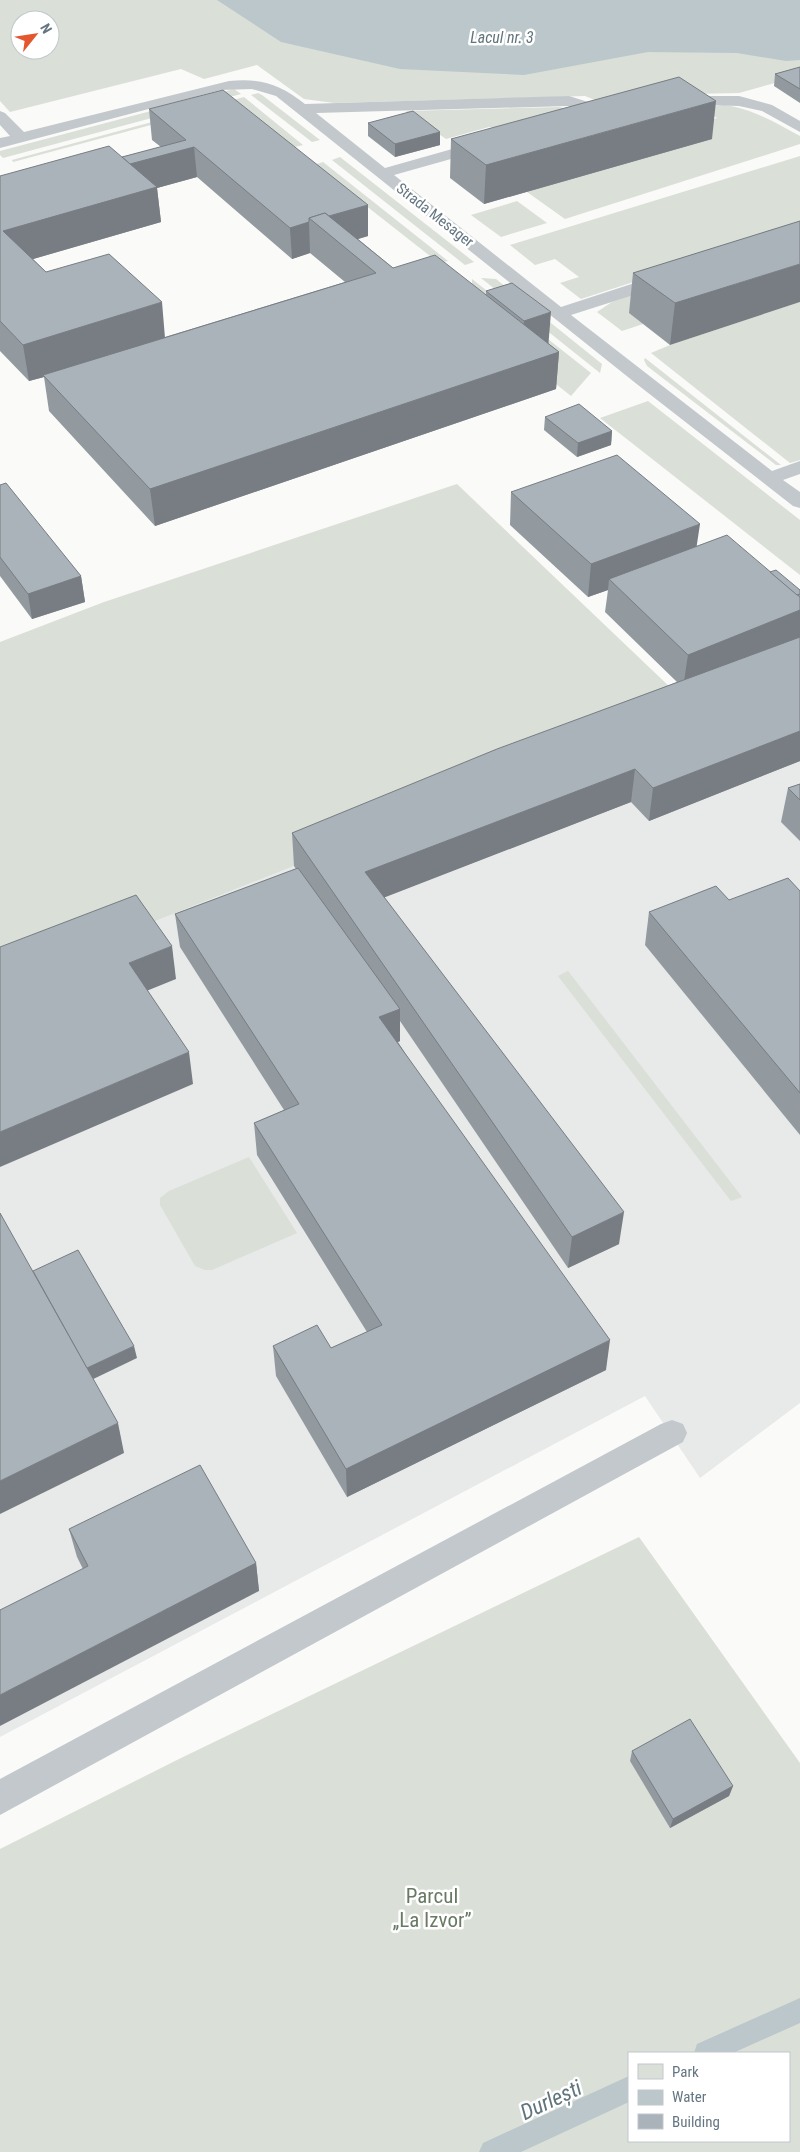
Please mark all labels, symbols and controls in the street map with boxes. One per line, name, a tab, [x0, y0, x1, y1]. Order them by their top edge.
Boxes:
north arrow	[10, 10, 60, 60]
text: N	[37, 21, 55, 36]
water label: Lacul nr. 3	[470, 28, 534, 47]
street label: Strada Mesager	[393, 179, 478, 251]
park label: Parcul „La Izvor”	[392, 1884, 472, 1932]
legend	[628, 2052, 790, 2142]
text: Park	[672, 2063, 699, 2081]
water label: Durlești	[516, 2075, 586, 2126]
text: Water	[672, 2088, 707, 2106]
text: Building	[672, 2113, 720, 2131]

